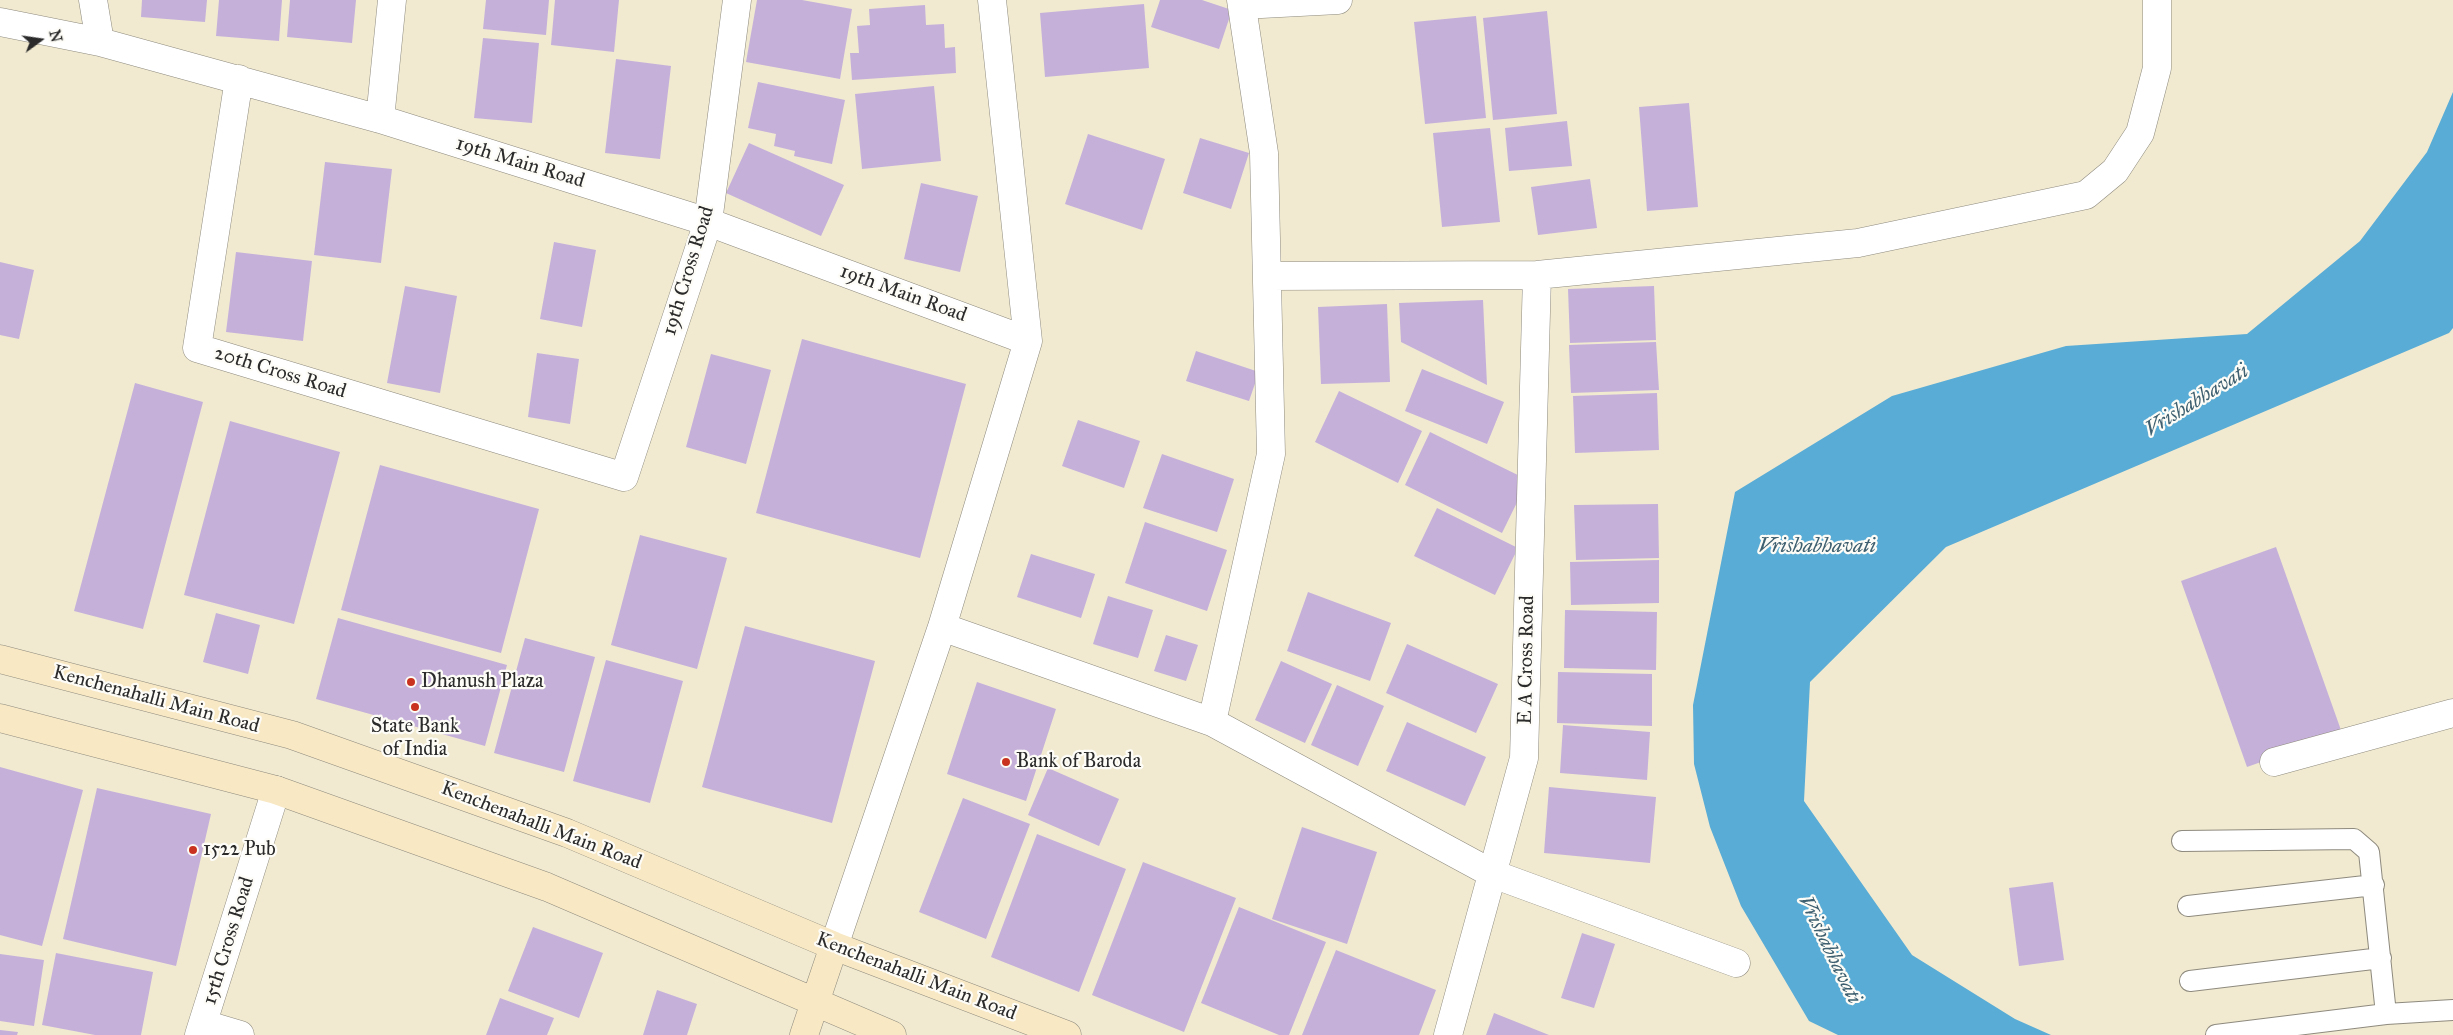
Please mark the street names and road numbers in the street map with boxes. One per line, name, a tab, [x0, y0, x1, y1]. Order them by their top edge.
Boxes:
street label: 19th Main Road	[453, 132, 587, 194]
street label: 19th Cross Road	[658, 204, 720, 338]
street label: 19th Main Road	[836, 260, 970, 328]
street label: 20th Cross Road	[211, 342, 349, 404]
street label: E A Cross Road	[1514, 595, 1540, 725]
street label: Kenchenahalli Main Road	[50, 661, 262, 739]
street label: Kenchenahalli Main Road	[437, 777, 645, 875]
street label: 15th Cross Road	[198, 874, 260, 1008]
street label: Kenchenahalli Main Road	[812, 928, 1020, 1026]

